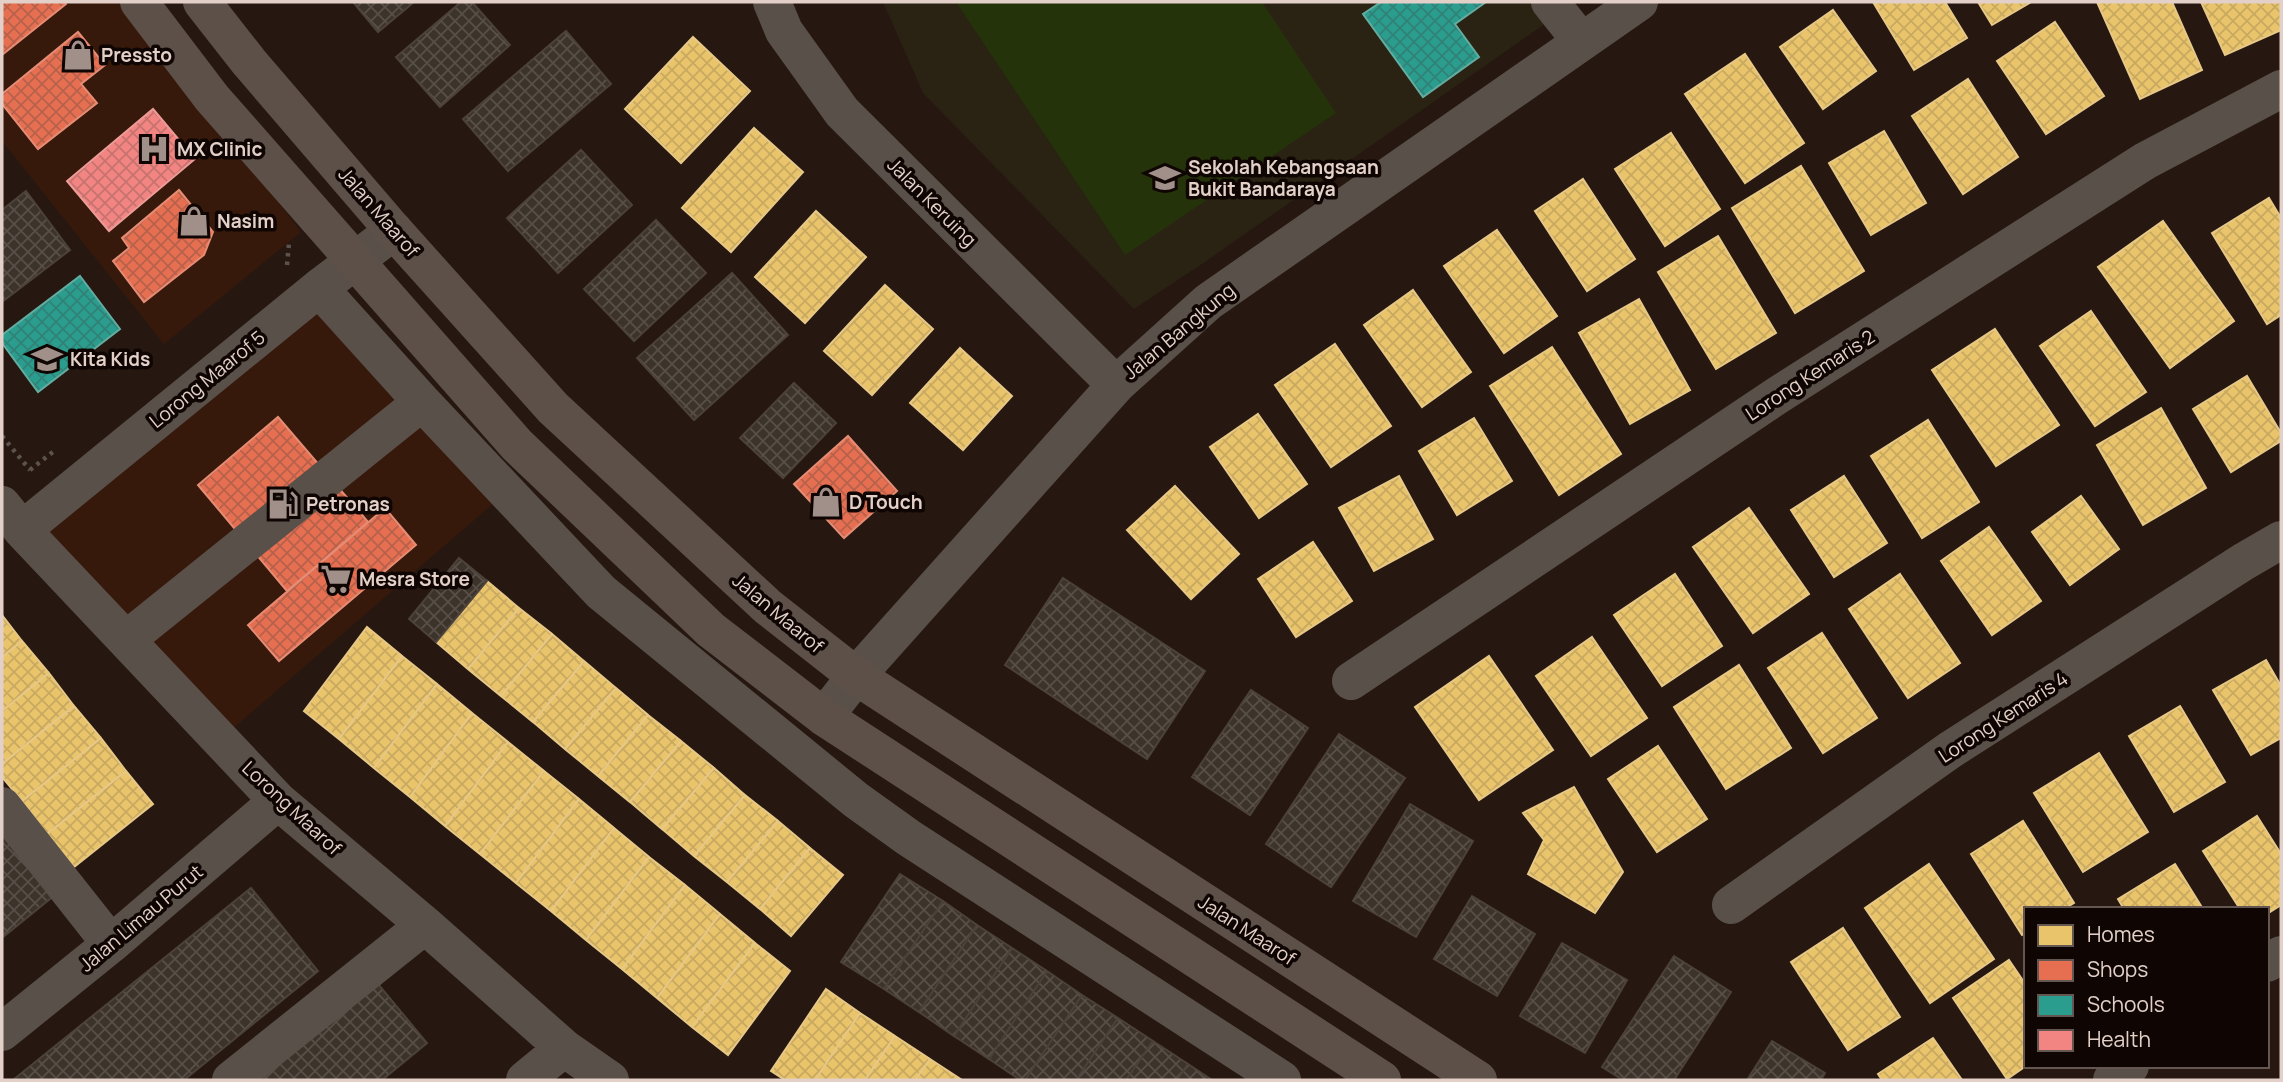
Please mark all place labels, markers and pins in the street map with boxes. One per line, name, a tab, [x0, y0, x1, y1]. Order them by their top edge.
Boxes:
shop icon: Pressto	[61, 38, 95, 72]
place label: Pressto	[101, 42, 172, 68]
hospital icon: MX Clinic	[137, 132, 171, 166]
place label: MX Clinic	[177, 136, 262, 162]
place label: Sekolah Kebangsaan Bukit Bandaraya	[1188, 154, 1379, 202]
school or university icon: Sekolah Kebangsaan Bukit Bandaraya	[1148, 161, 1182, 195]
shop icon: Nasim	[177, 204, 211, 238]
place label: Nasim	[217, 208, 274, 234]
school or university icon: Kita Kids	[30, 342, 64, 376]
place label: Kita Kids	[70, 346, 150, 372]
shop icon: D Touch	[809, 485, 843, 519]
fuel station icon: Petronas	[266, 487, 300, 521]
place label: D Touch	[849, 489, 923, 515]
place label: Petronas	[306, 491, 390, 517]
supermarket icon: Mesra Store	[319, 562, 353, 596]
place label: Mesra Store	[359, 566, 470, 592]

